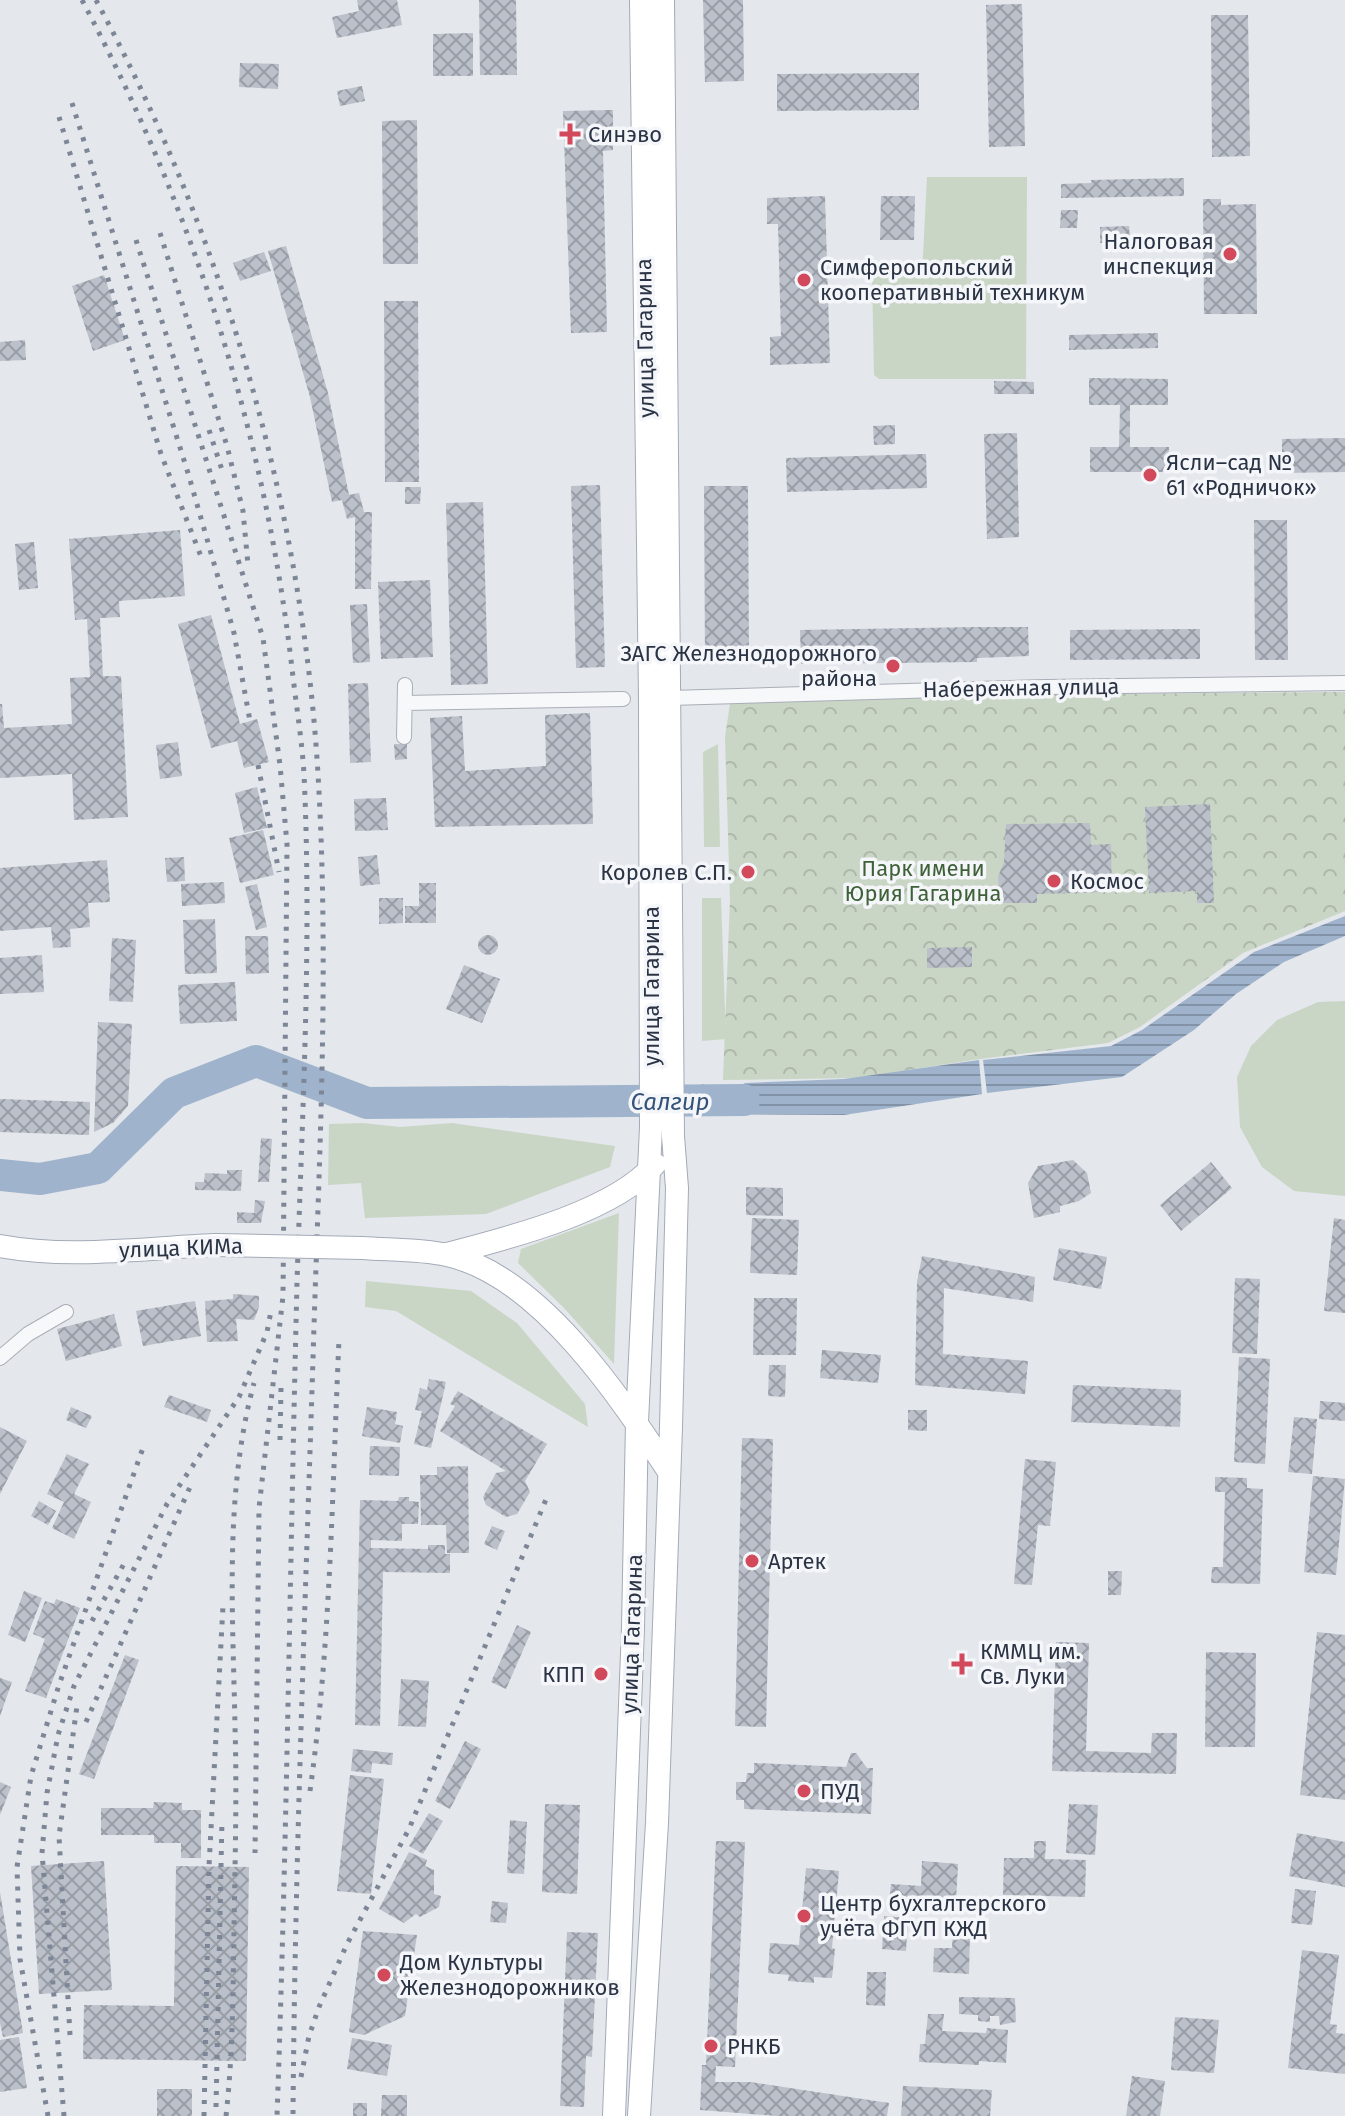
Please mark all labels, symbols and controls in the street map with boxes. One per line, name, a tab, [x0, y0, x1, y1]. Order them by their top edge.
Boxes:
place label: Синэво	[588, 121, 662, 148]
marker: Синэво	[559, 123, 581, 145]
place label: Налоговая инспекция	[1103, 228, 1214, 280]
marker: Налоговая инспекция	[1221, 245, 1239, 263]
place label: Симферопольский кооперативный техникум	[820, 254, 1085, 306]
street label: улица Гагарина	[630, 258, 660, 418]
marker: Симферопольский кооперативный техникум	[795, 271, 813, 289]
place label: Ясли–сад № 61 «Родничок»	[1166, 449, 1317, 501]
marker: Ясли–сад № 61 «Родничок»	[1141, 466, 1159, 484]
place label: ЗАГС Железнодорожного района	[620, 640, 877, 692]
marker: ЗАГС Железнодорожного района	[884, 657, 902, 675]
street label: Набережная улица	[922, 673, 1120, 703]
park label: Парк имени Юрия Гагарина	[845, 855, 1001, 907]
place label: Королев С.П.	[600, 859, 732, 886]
marker: Королев С.П.	[739, 863, 757, 881]
place label: Космос	[1070, 868, 1144, 895]
marker: Космос	[1045, 872, 1063, 890]
street label: улица Гагарина	[638, 906, 665, 1066]
water label: Салгир	[631, 1088, 709, 1116]
street label: улица КИМа	[118, 1232, 244, 1264]
place label: Артек	[768, 1548, 826, 1575]
marker: Артек	[743, 1552, 761, 1570]
street label: улица Гагарина	[616, 1554, 648, 1714]
place label: КММЦ им. Св. Луки	[980, 1638, 1081, 1690]
marker: КММЦ им. Св. Луки	[951, 1653, 973, 1675]
place label: КПП	[542, 1661, 585, 1688]
marker: КПП	[592, 1665, 610, 1683]
place label: ПУД	[820, 1778, 860, 1805]
marker: ПУД	[795, 1782, 813, 1800]
place label: Центр бухгалтерского учёта ФГУП КЖД	[820, 1890, 1047, 1942]
marker: Центр бухгалтерского учёта ФГУП КЖД	[795, 1907, 813, 1925]
place label: Дом Культуры Железнодорожников	[399, 1949, 620, 2001]
marker: Дом Культуры Железнодорожников	[375, 1966, 393, 1984]
place label: РНКБ	[727, 2033, 781, 2060]
marker: РНКБ	[702, 2037, 720, 2055]

